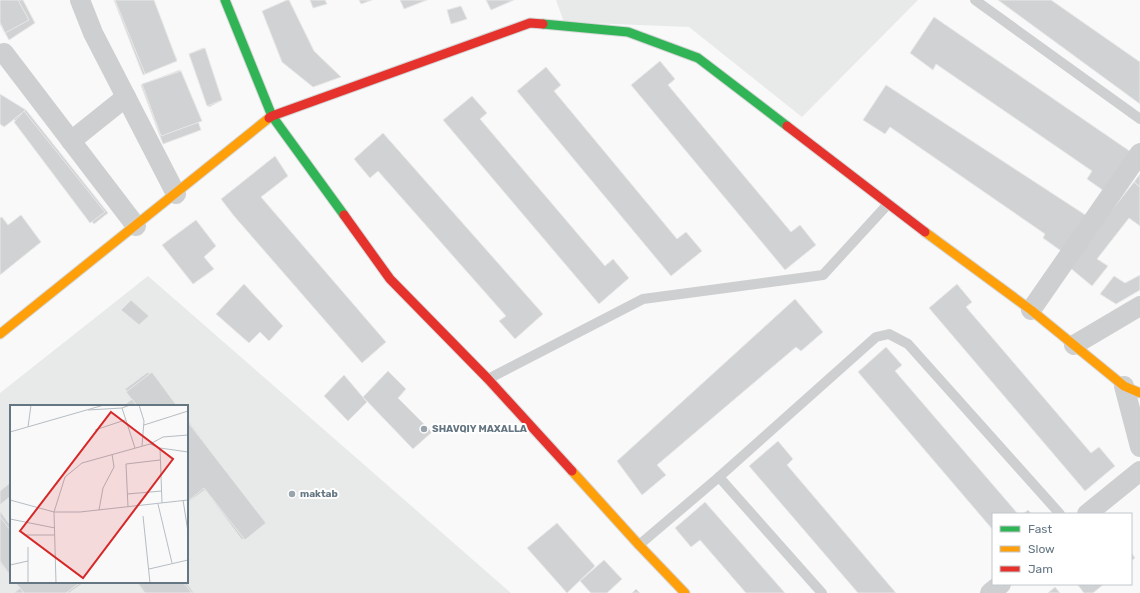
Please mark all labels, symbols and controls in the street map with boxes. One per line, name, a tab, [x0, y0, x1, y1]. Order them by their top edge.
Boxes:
inset map	[10, 405, 188, 583]
place label: SHAVQIY MAXALLA	[432, 423, 528, 435]
marker: SHAVQIY MAXALLA	[419, 424, 429, 434]
place label: maktab	[300, 488, 338, 500]
marker: maktab	[287, 489, 297, 499]
legend	[992, 513, 1132, 585]
text: Fast	[1028, 522, 1052, 536]
text: Slow	[1028, 542, 1055, 556]
text: Jam	[1028, 562, 1053, 576]

